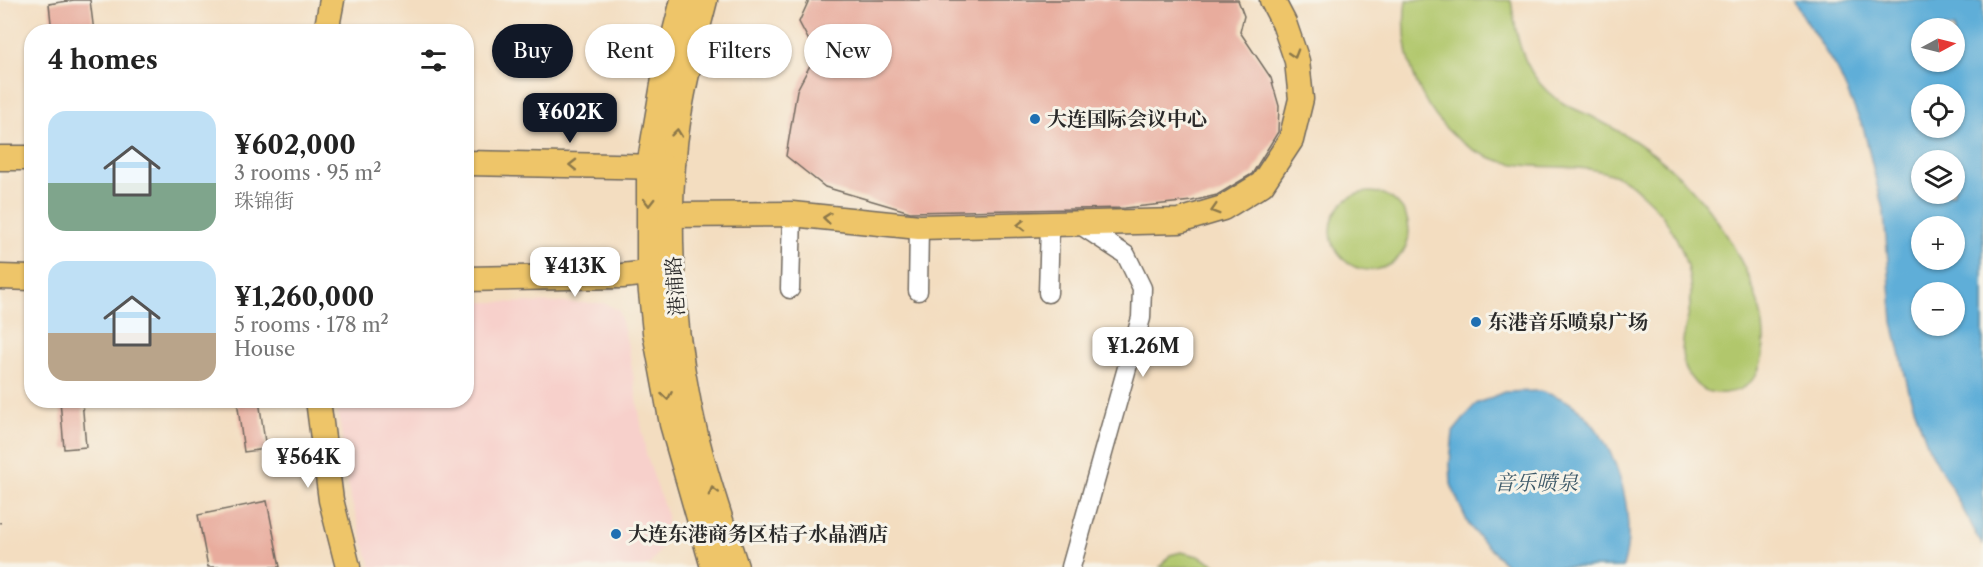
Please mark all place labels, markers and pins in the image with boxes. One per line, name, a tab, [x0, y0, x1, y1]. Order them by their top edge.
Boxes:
pin: ¥602K	[528, 93, 612, 144]
place label: 大连国际会议中心	[1047, 107, 1207, 131]
marker: 大连国际会议中心	[1028, 112, 1042, 126]
pin: ¥413K	[533, 247, 617, 298]
place label: 东港音乐喷泉广场	[1488, 310, 1648, 334]
marker: 东港音乐喷泉广场	[1469, 315, 1483, 329]
pin: ¥1.26M	[1094, 327, 1192, 378]
pin: ¥564K	[266, 438, 350, 489]
place label: 大连东港商务区桔子水晶酒店	[628, 522, 888, 546]
marker: 大连东港商务区桔子水晶酒店	[609, 527, 623, 541]

